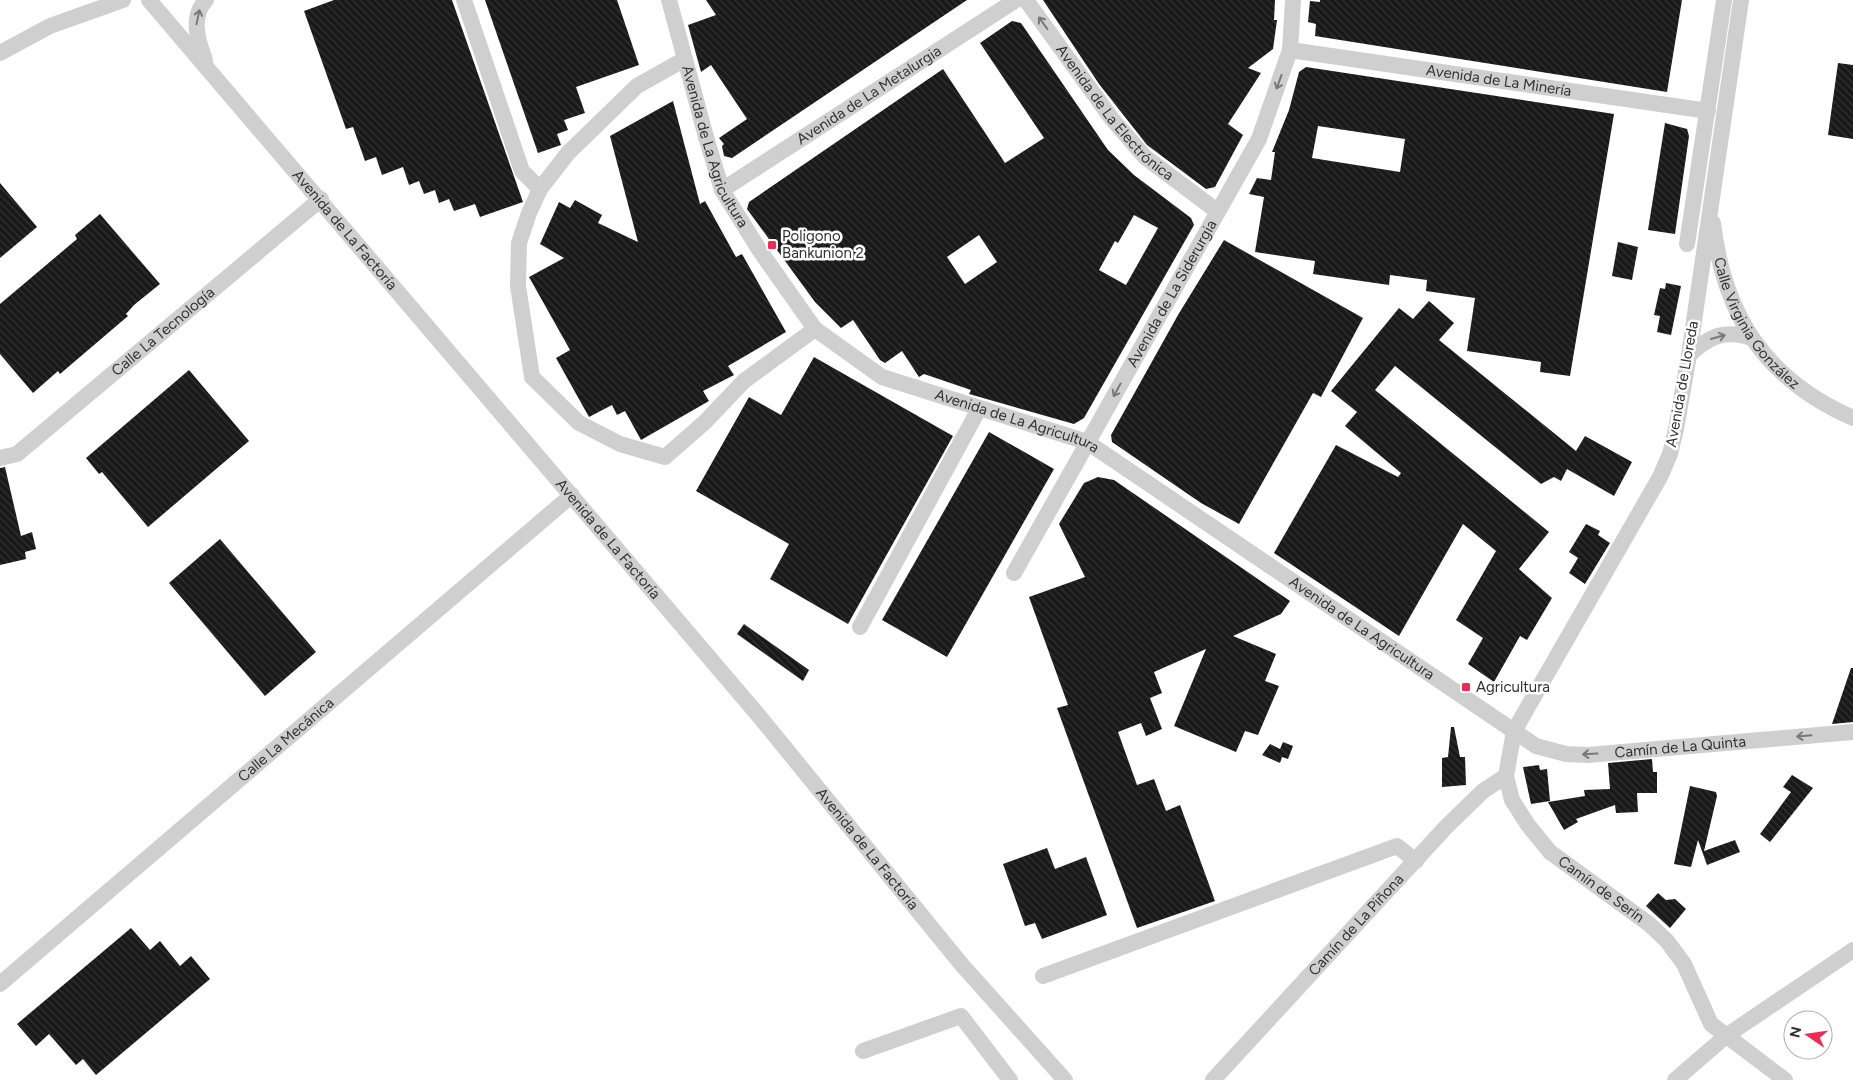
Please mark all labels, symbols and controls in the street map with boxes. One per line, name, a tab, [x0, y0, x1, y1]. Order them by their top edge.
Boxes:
one-way arrow	[194, 9, 203, 25]
one-way arrow	[1038, 17, 1049, 30]
street label: Avenida de La Electrónica	[1052, 41, 1177, 184]
street label: Avenida de La Metalurgia	[793, 42, 945, 148]
street label: Avenida de La Minería	[1425, 61, 1573, 100]
street label: Avenida de La Agricultura	[678, 63, 752, 231]
one-way arrow	[1274, 74, 1283, 89]
street label: Avenida de La Factoría	[289, 166, 401, 294]
street label: Avenida de La Siderurgia	[1123, 217, 1220, 370]
place label: Poligono Bankunion 2	[782, 227, 864, 262]
marker: Poligono Bankunion 2	[766, 239, 778, 251]
street label: Calle Virginia González	[1710, 255, 1803, 393]
street label: Calle La Tecnología	[108, 283, 218, 380]
street label: Avenida de Lloreda	[1662, 319, 1702, 449]
one-way arrow	[1710, 331, 1726, 341]
one-way arrow	[1111, 383, 1121, 397]
street label: Avenida de La Agricultura	[933, 385, 1103, 457]
street label: Avenida de La Factoría	[552, 475, 664, 603]
street label: Avenida de La Agricultura	[1286, 572, 1438, 684]
place label: Agricultura	[1476, 678, 1550, 696]
marker: Agricultura	[1460, 681, 1472, 693]
street label: Calle La Mecánica	[234, 694, 337, 786]
one-way arrow	[1797, 731, 1813, 741]
street label: Camín de La Quinta	[1614, 732, 1747, 762]
one-way arrow	[1582, 750, 1598, 759]
street label: Avenida de La Factoría	[812, 784, 922, 913]
street label: Camín de Serín	[1555, 852, 1648, 927]
street label: Camín de La Piñona	[1305, 870, 1407, 979]
north arrow	[1783, 1010, 1833, 1060]
text: N	[1786, 1025, 1805, 1039]

